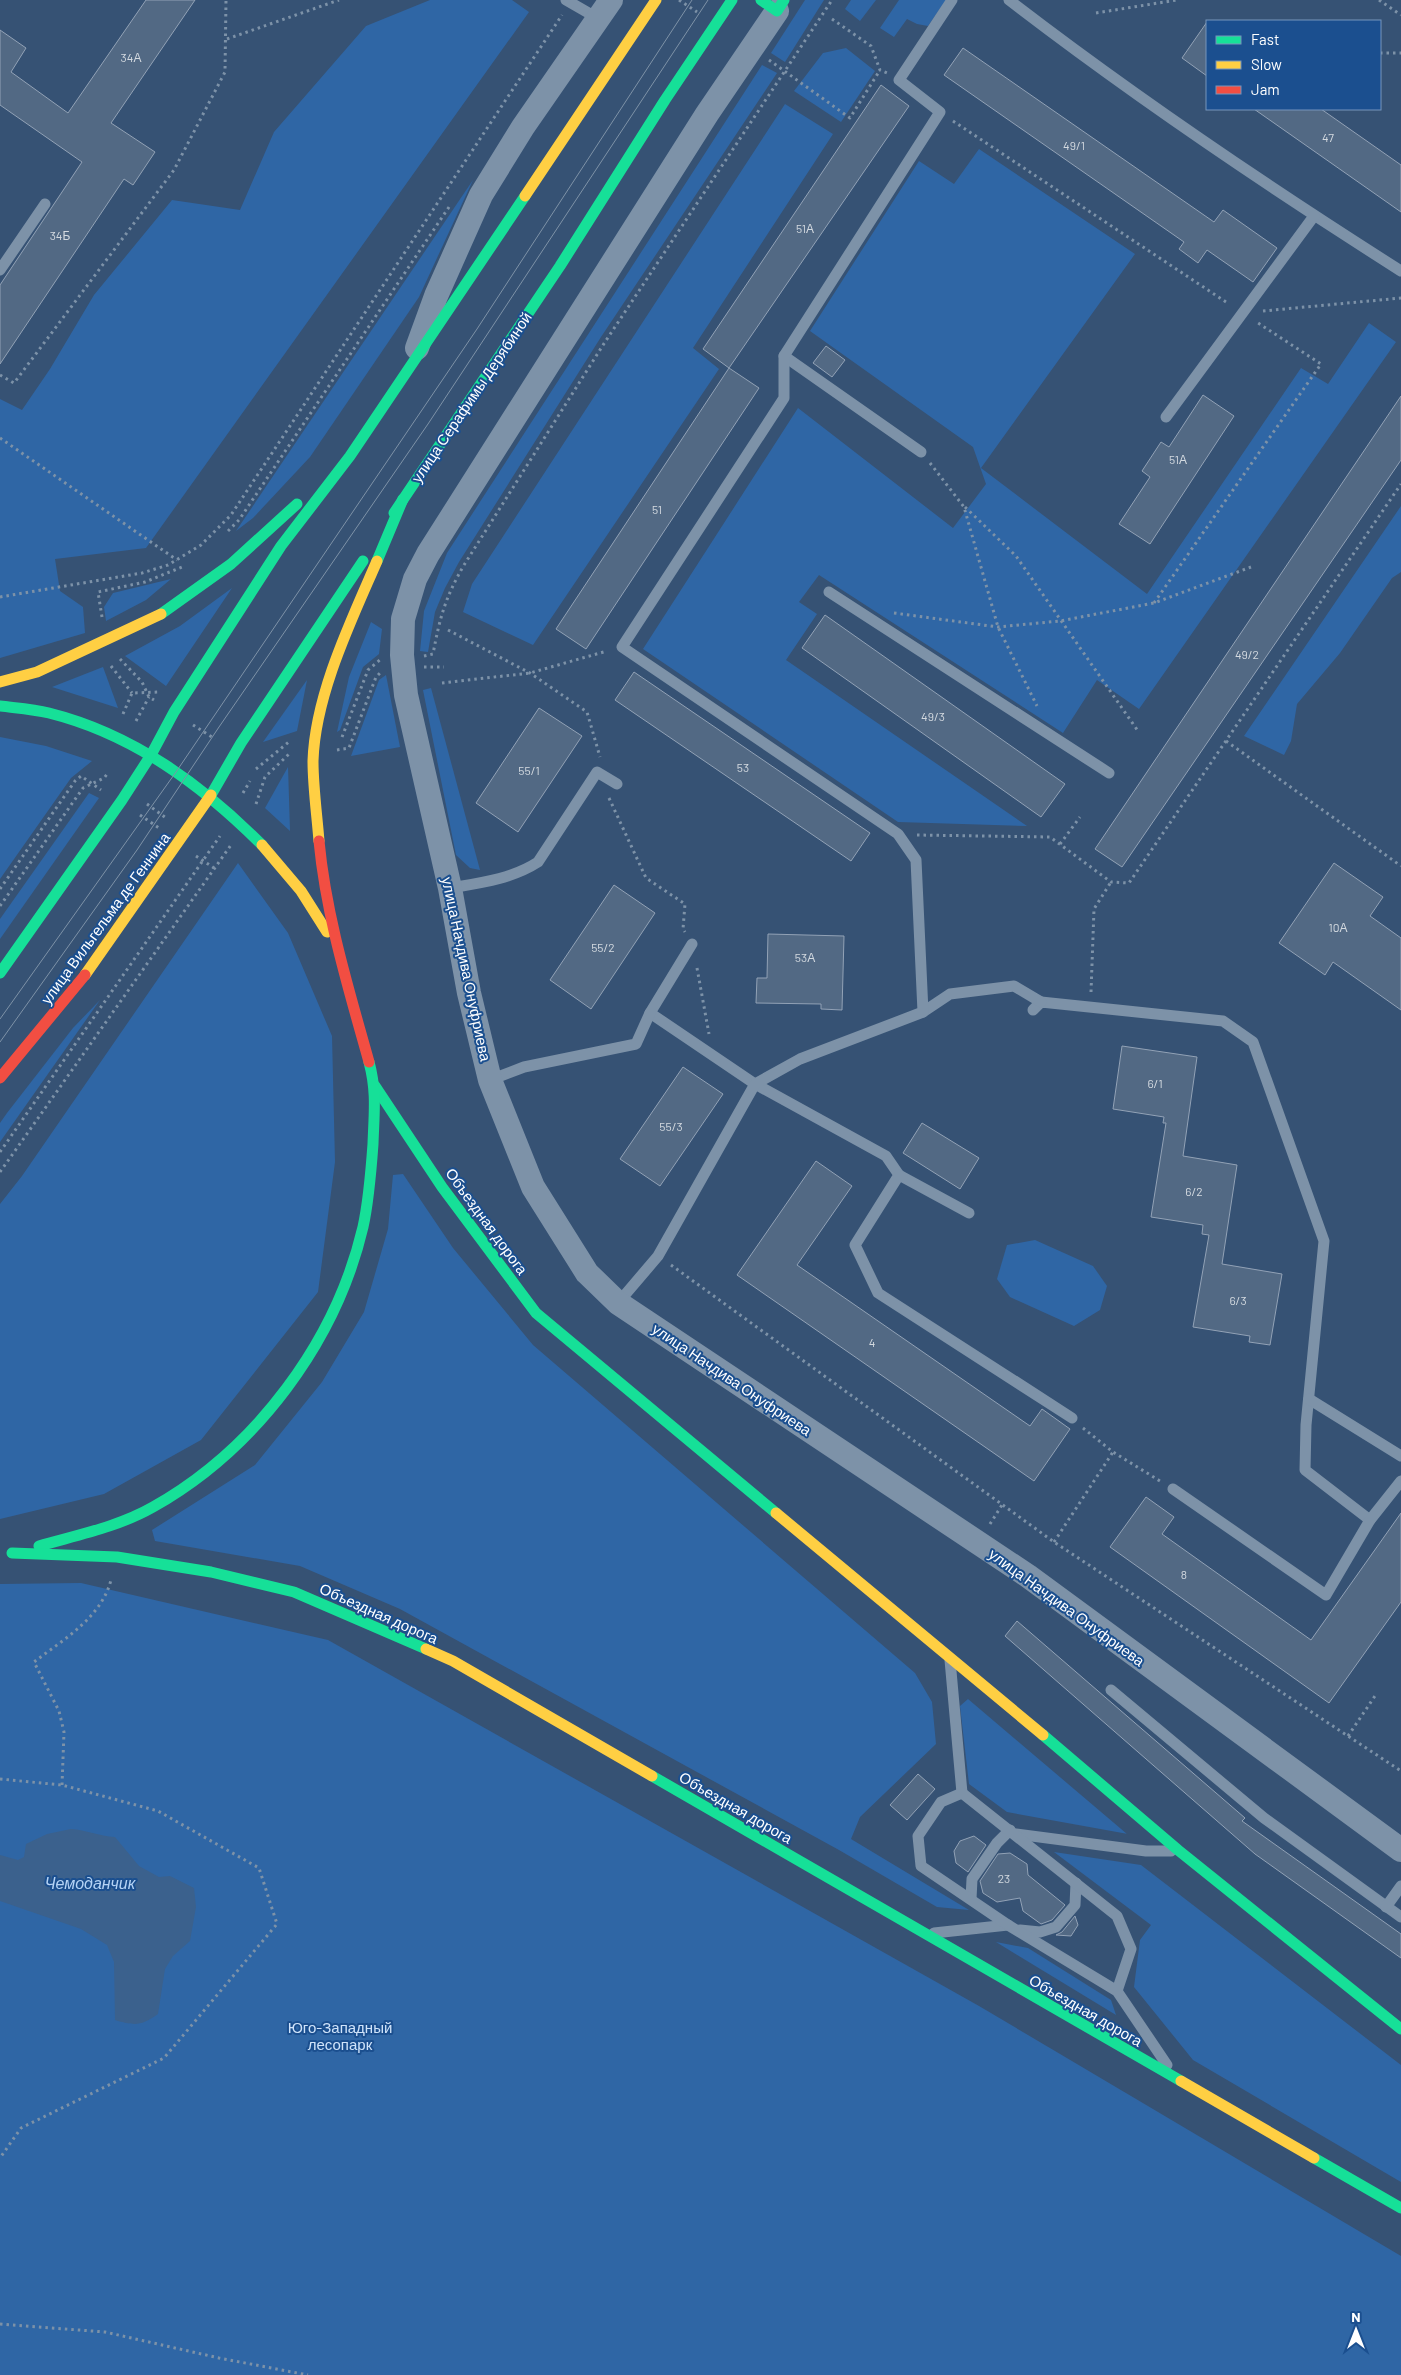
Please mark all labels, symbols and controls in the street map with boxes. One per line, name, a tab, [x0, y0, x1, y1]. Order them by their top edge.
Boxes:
legend	[1206, 20, 1381, 110]
text: Fast	[1251, 30, 1279, 48]
house number: 34А	[121, 50, 141, 64]
text: Slow	[1251, 55, 1282, 73]
text: Jam	[1251, 80, 1280, 98]
house number: 47	[1322, 130, 1334, 144]
house number: 49/1	[1063, 138, 1085, 152]
house number: 51А	[796, 221, 814, 235]
house number: 34Б	[50, 228, 70, 242]
street label: улица Серафимы Дерябиной	[407, 308, 535, 486]
house number: 51А	[1169, 452, 1187, 466]
house number: 51	[652, 502, 662, 516]
house number: 49/2	[1235, 647, 1259, 661]
house number: 49/3	[921, 709, 945, 723]
house number: 53	[737, 760, 749, 774]
house number: 55/1	[518, 763, 540, 777]
street label: улица Вильгельма де Геннина	[37, 828, 174, 1007]
street label: улица Начдива Онуфриева	[439, 875, 495, 1063]
house number: 10А	[1329, 920, 1347, 934]
house number: 55/2	[591, 940, 615, 954]
house number: 53А	[795, 950, 815, 964]
house number: 6/1	[1147, 1076, 1163, 1090]
house number: 55/3	[659, 1119, 683, 1133]
street label: Объездная дорога	[442, 1164, 532, 1278]
house number: 6/2	[1185, 1184, 1203, 1198]
house number: 6/3	[1229, 1293, 1247, 1307]
street label: улица Начдива Онуфриева	[649, 1319, 816, 1439]
house number: 4	[869, 1335, 875, 1349]
street label: улица Начдива Онуфриева	[986, 1544, 1149, 1670]
house number: 8	[1181, 1567, 1187, 1581]
street label: Объездная дорога	[317, 1579, 441, 1647]
street label: Объездная дорога	[676, 1767, 796, 1847]
house number: 23	[998, 1871, 1010, 1885]
water label: Чемоданчик	[45, 1873, 137, 1892]
street label: Объездная дорога	[1026, 1970, 1146, 2050]
park label: Юго-Западный лесопарк	[288, 2018, 392, 2053]
north arrow	[1331, 2305, 1381, 2355]
text: N	[1351, 2308, 1361, 2325]

